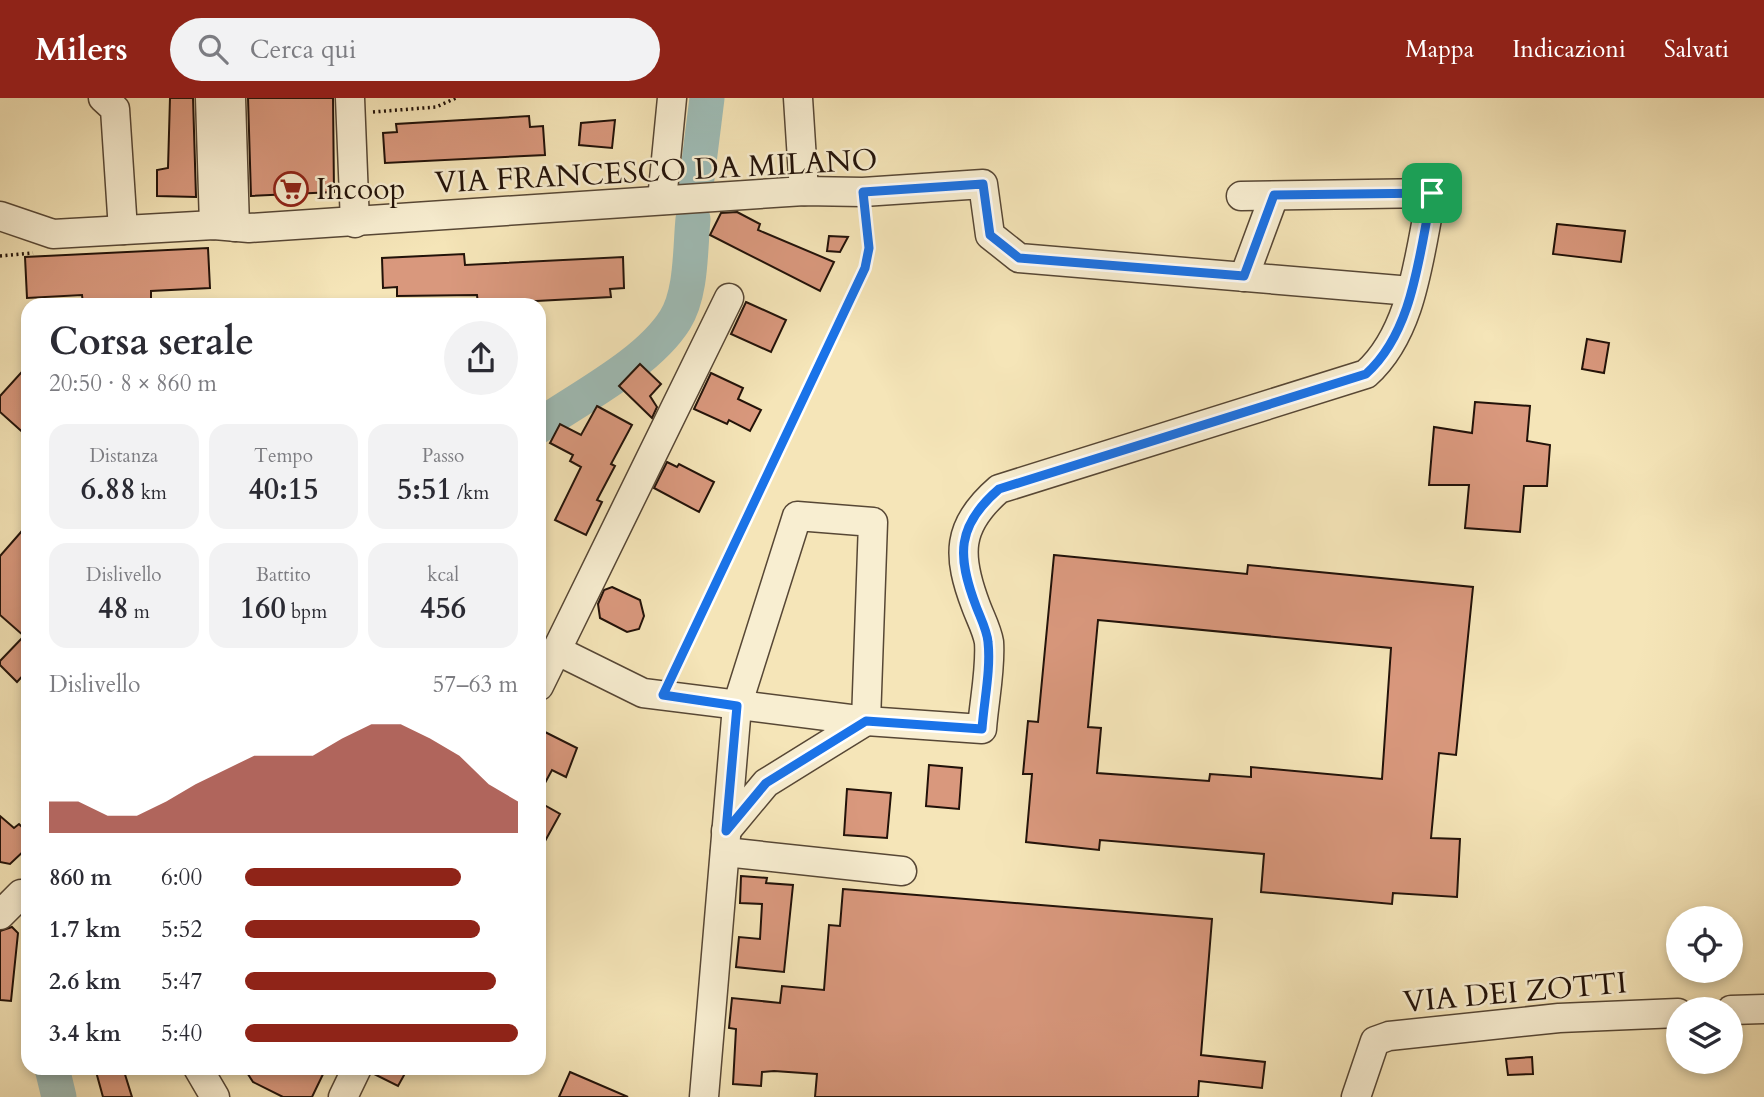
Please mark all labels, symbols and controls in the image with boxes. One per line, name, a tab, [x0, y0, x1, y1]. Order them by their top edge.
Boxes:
search box	[170, 18, 660, 81]
text: Milers	[35, 27, 128, 72]
icon: search	[194, 30, 232, 68]
text: Cerca qui	[250, 32, 356, 67]
text: Mappa	[1405, 33, 1474, 66]
text: Indicazioni	[1512, 33, 1626, 66]
text: Salvati	[1664, 33, 1729, 66]
street label: VIA FRANCESCO DA MILANO	[434, 139, 878, 204]
pin	[1402, 163, 1462, 223]
place label: Incoop	[316, 169, 405, 210]
supermarket icon: Incoop	[272, 170, 310, 208]
icon: arrive	[1413, 174, 1451, 212]
text: Corsa serale	[49, 316, 254, 368]
button: share	[444, 321, 518, 395]
text: 20:50 · 8 × 860 m	[49, 368, 217, 399]
text: Distanza	[89, 443, 158, 469]
text: Tempo	[254, 443, 313, 469]
text: Passo	[422, 443, 464, 469]
text: 6.88	[81, 469, 136, 510]
text: 40:15	[248, 469, 319, 510]
text: 5:51	[397, 469, 452, 510]
text: km	[136, 480, 167, 506]
text: /km	[452, 480, 489, 506]
text: Dislivello	[86, 562, 162, 588]
text: Battito	[256, 562, 311, 588]
text: kcal	[427, 562, 459, 588]
text: 48	[98, 588, 129, 629]
text: 160	[240, 588, 286, 629]
text: 456	[420, 588, 466, 629]
text: m	[129, 599, 150, 625]
text: bpm	[286, 599, 327, 625]
text: Dislivello	[49, 669, 140, 700]
text: 57–63 m	[433, 669, 518, 700]
text: 860 m	[49, 862, 112, 893]
text: 6:00	[161, 862, 202, 893]
map controls	[1666, 906, 1743, 1074]
button: locate	[1666, 906, 1743, 983]
text: 1.7 km	[49, 914, 121, 945]
text: 5:52	[161, 914, 202, 945]
street label: VIA DEI ZOTTI	[1401, 962, 1629, 1023]
text: 2.6 km	[49, 966, 121, 997]
text: 5:47	[161, 966, 202, 997]
button: layers	[1666, 997, 1743, 1074]
text: 3.4 km	[49, 1018, 121, 1049]
text: 5:40	[161, 1018, 202, 1049]

